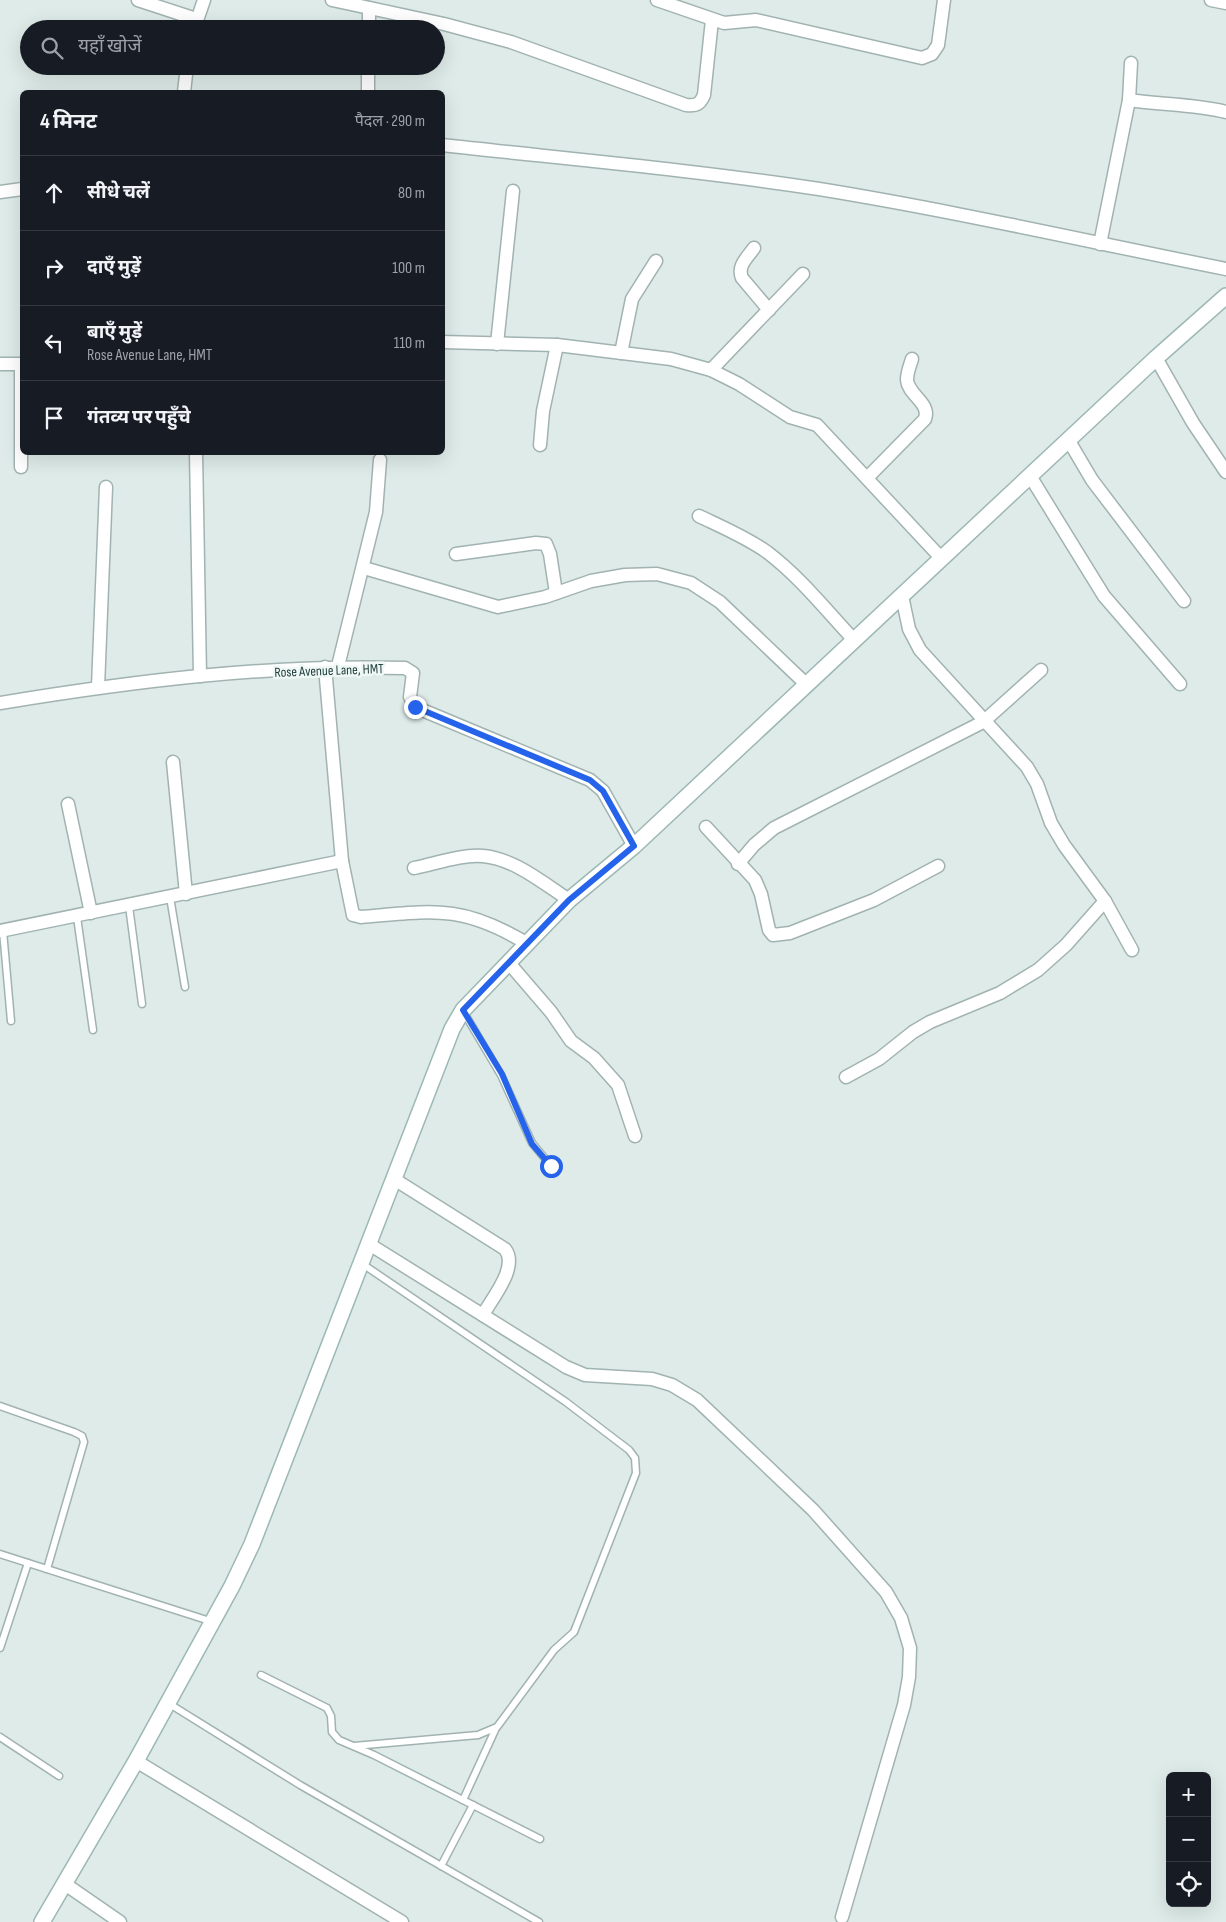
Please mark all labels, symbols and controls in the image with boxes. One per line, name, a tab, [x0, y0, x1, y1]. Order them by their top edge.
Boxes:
search box	[20, 20, 445, 75]
icon: search	[38, 34, 66, 62]
text: यहाँ खोजें	[78, 35, 142, 58]
text: 4 मिनट	[40, 109, 97, 134]
text: पैदल · 290 m	[355, 112, 425, 131]
icon: ahead	[40, 179, 68, 207]
text: सीधे चलें	[87, 181, 150, 204]
text: 80 m	[398, 184, 425, 203]
icon: right	[40, 254, 68, 282]
text: दाएँ मुड़ें	[87, 256, 141, 279]
text: 100 m	[392, 259, 425, 278]
text: बाएँ मुड़ें	[87, 321, 142, 344]
icon: left	[40, 329, 68, 357]
text: 110 m	[394, 334, 425, 353]
text: Rose Avenue Lane, HMT	[87, 346, 212, 365]
icon: arrive	[40, 404, 68, 432]
text: गंतव्य पर पहुँचे	[87, 406, 191, 429]
street label: Rose Avenue Lane, HMT	[274, 660, 384, 681]
route end	[404, 696, 427, 719]
route start	[540, 1155, 563, 1178]
map controls	[1166, 1772, 1211, 1907]
button: +	[1166, 1772, 1211, 1817]
button: −	[1166, 1817, 1211, 1862]
button: locate	[1166, 1862, 1211, 1907]

